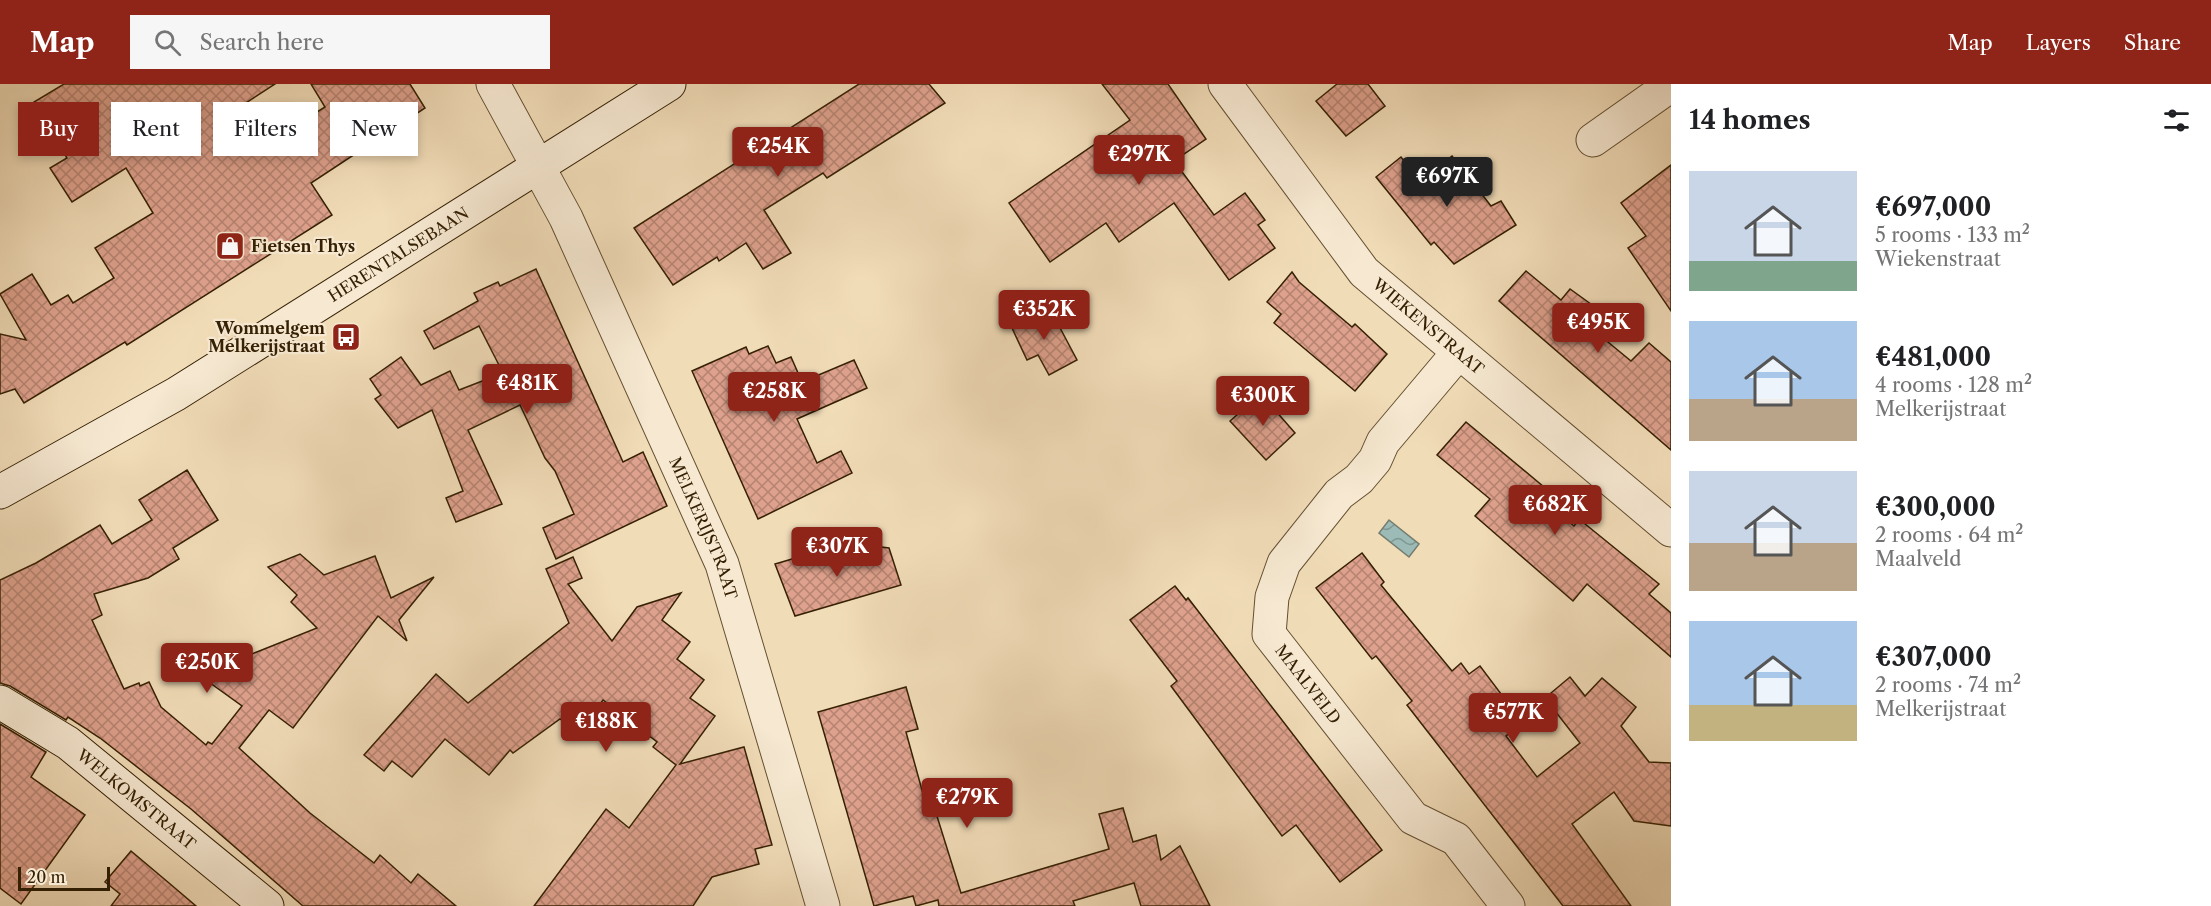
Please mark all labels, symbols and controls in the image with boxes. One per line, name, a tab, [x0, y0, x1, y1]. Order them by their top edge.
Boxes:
search box	[130, 15, 550, 69]
text: Map	[30, 25, 94, 59]
icon: search	[151, 26, 184, 59]
text: Search here	[199, 29, 324, 56]
text: Map	[1948, 30, 1993, 55]
text: Layers	[2026, 30, 2091, 55]
text: Share	[2124, 30, 2181, 55]
chip: Buy	[18, 102, 99, 156]
chip: Rent	[111, 102, 201, 156]
chip: Filters	[213, 102, 318, 156]
chip: New	[330, 102, 418, 156]
text: 14 homes	[1689, 104, 1811, 136]
icon: filters	[2160, 104, 2193, 137]
pin: €254K	[736, 127, 820, 178]
text: €254K	[746, 134, 810, 158]
pin: €297K	[1097, 135, 1181, 186]
text: €297K	[1108, 142, 1170, 166]
pin: €697K	[1405, 157, 1489, 208]
text: €697K	[1416, 164, 1479, 188]
text: €697,000	[1875, 191, 1991, 223]
icon: home	[1737, 195, 1809, 267]
street label: HERENTALSEBAAN	[324, 203, 472, 306]
text: 5 rooms · 133 m²	[1875, 223, 2030, 247]
shop icon: Fietsen Thys	[214, 230, 246, 262]
place label: Fietsen Thys	[251, 236, 355, 256]
text: Wiekenstraat	[1875, 247, 2001, 271]
street label: WIEKENSTRAAT	[1368, 273, 1488, 379]
pin: €352K	[1002, 290, 1086, 341]
text: €352K	[1013, 297, 1075, 321]
pin: €495K	[1556, 303, 1640, 354]
text: €495K	[1566, 310, 1630, 334]
place label: Wommelgem Melkerijstraat	[208, 318, 326, 356]
bus stop icon: Wommelgem Melkerijstraat	[330, 321, 362, 353]
text: €481,000	[1875, 341, 1991, 373]
icon: home	[1737, 345, 1809, 417]
pin: €481K	[485, 364, 569, 415]
text: €481K	[496, 371, 558, 395]
pin: €258K	[732, 372, 816, 423]
text: 4 rooms · 128 m²	[1875, 373, 2032, 397]
pin: €300K	[1221, 376, 1305, 427]
text: €258K	[742, 379, 806, 403]
text: €300K	[1230, 383, 1296, 407]
text: Melkerijstraat	[1875, 397, 2006, 421]
street label: MELKERIJSTRAAT	[665, 454, 742, 601]
pin: €682K	[1513, 485, 1597, 536]
text: €300,000	[1875, 491, 1996, 523]
text: €682K	[1523, 492, 1587, 516]
icon: home	[1737, 495, 1809, 567]
text: 2 rooms · 64 m²	[1875, 523, 2024, 547]
pin: €307K	[795, 527, 879, 578]
text: €307K	[805, 534, 869, 558]
text: Maalveld	[1875, 547, 1961, 571]
street label: MAALVELD	[1271, 641, 1345, 728]
text: €307,000	[1875, 641, 1991, 673]
pin: €250K	[165, 643, 249, 694]
icon: home	[1737, 645, 1809, 717]
text: €250K	[175, 650, 239, 674]
text: 2 rooms · 74 m²	[1875, 673, 2021, 697]
pin: €577K	[1471, 693, 1555, 744]
text: Melkerijstraat	[1875, 697, 2006, 721]
text: €577K	[1483, 700, 1543, 724]
pin: €188K	[564, 702, 648, 753]
text: €188K	[575, 709, 637, 733]
street label: WELKOMSTRAAT	[72, 744, 200, 854]
pin: €279K	[925, 778, 1009, 829]
text: €279K	[936, 785, 998, 809]
scale bar	[18, 864, 110, 892]
text: 20 m	[27, 867, 66, 887]

